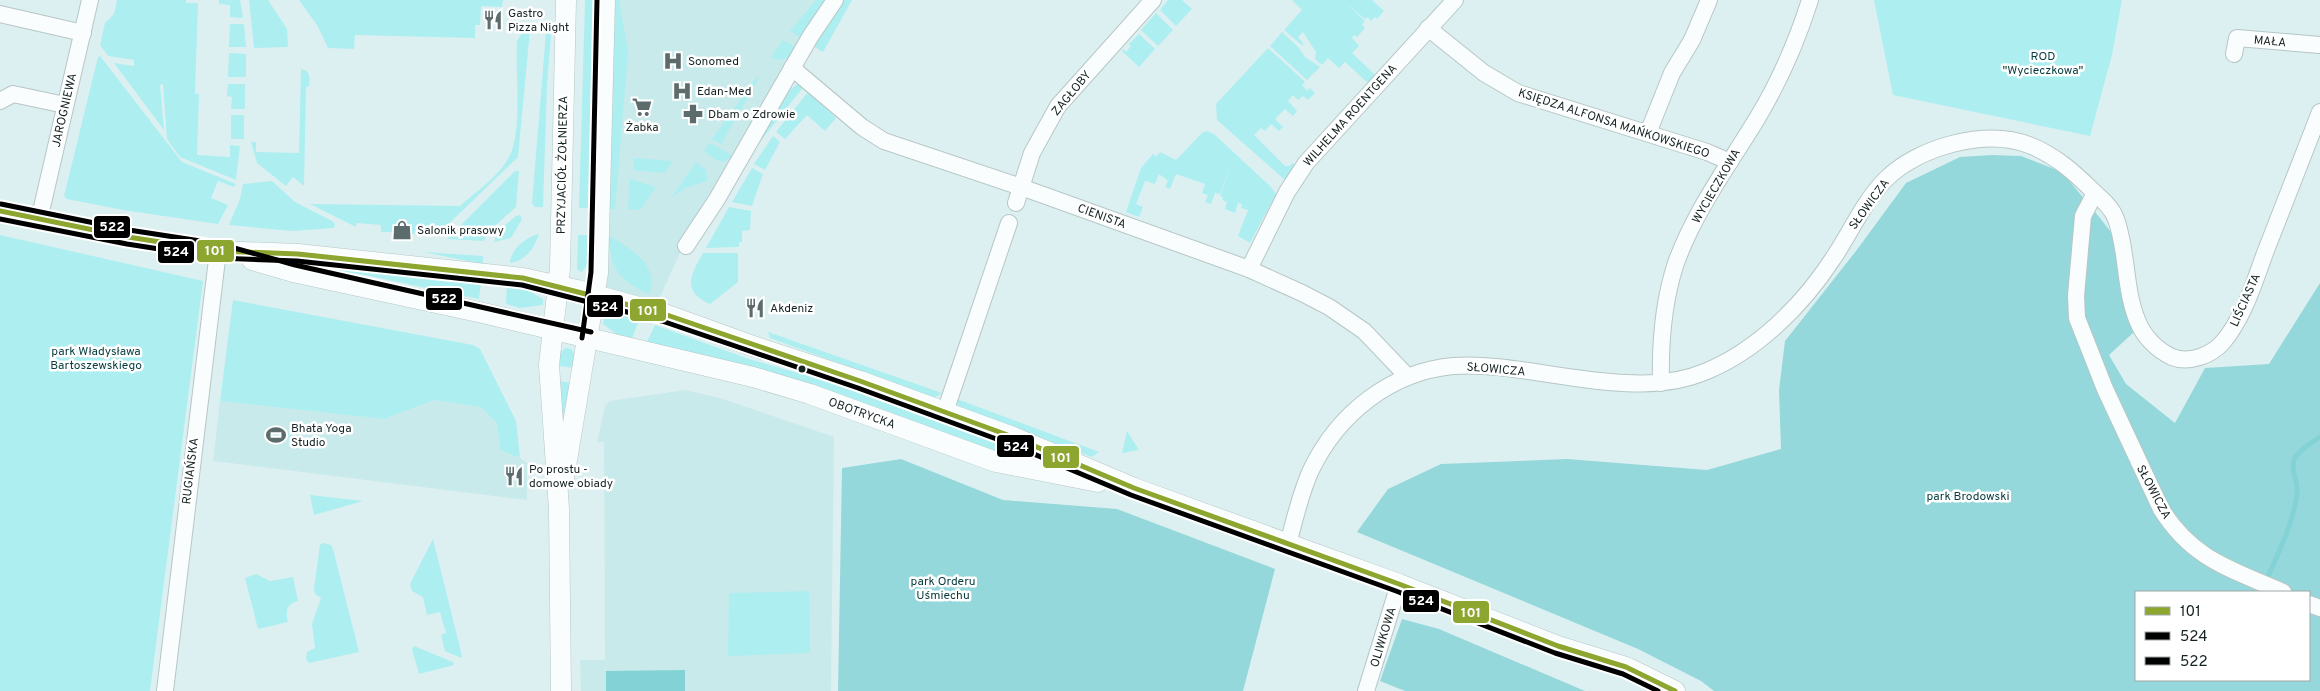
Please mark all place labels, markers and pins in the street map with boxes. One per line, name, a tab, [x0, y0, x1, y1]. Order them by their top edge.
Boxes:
place label: Gastro Pizza Night	[508, 6, 569, 36]
restaurant icon: Gastro Pizza Night	[482, 9, 504, 31]
hospital icon: Sonomed	[662, 50, 684, 72]
place label: Sonomed	[688, 54, 739, 70]
hospital icon: Edan-Med	[671, 80, 693, 102]
place label: Edan-Med	[697, 84, 751, 100]
supermarket icon: Żabka	[631, 96, 653, 118]
pharmacy icon: Dbam o Zdrowie	[682, 103, 704, 125]
place label: Dbam o Zdrowie	[708, 107, 795, 123]
place label: Żabka	[625, 120, 659, 136]
shop icon: Salonik prasowy	[391, 219, 413, 241]
place label: Salonik prasowy	[417, 223, 504, 239]
restaurant icon: Akdeniz	[744, 297, 766, 319]
place label: Akdeniz	[770, 301, 813, 317]
unlabelled marker	[797, 364, 807, 374]
place label: Bhata Yoga Studio	[291, 421, 351, 451]
sports icon: Bhata Yoga Studio	[265, 424, 287, 446]
place label: Po prostu - domowe obiady	[529, 462, 613, 492]
restaurant icon: Po prostu - domowe obiady	[503, 465, 525, 487]

